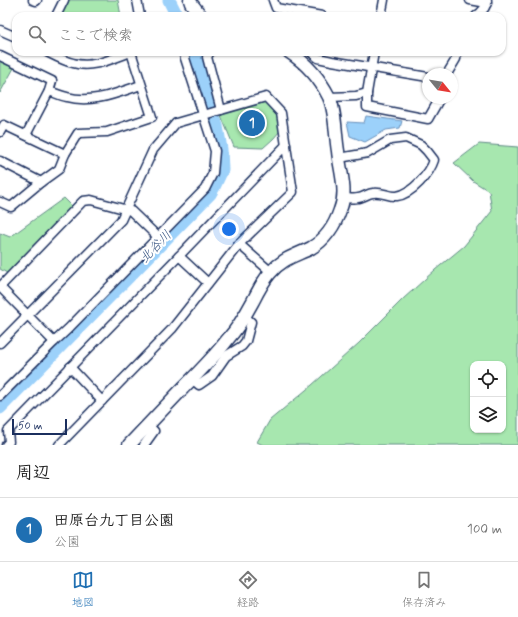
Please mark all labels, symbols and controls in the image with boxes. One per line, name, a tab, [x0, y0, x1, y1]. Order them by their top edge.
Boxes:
search box	[12, 12, 506, 56]
icon: search	[26, 23, 48, 45]
text: ここで検索	[58, 26, 133, 46]
north arrow	[422, 68, 458, 104]
pin: 1	[239, 108, 265, 138]
your location	[219, 219, 239, 239]
water label: 北谷川	[136, 227, 176, 267]
map controls	[470, 361, 506, 433]
button: locate	[470, 361, 506, 397]
button: layers	[470, 397, 506, 433]
scale bar	[12, 417, 67, 436]
text: 50 m	[18, 419, 43, 433]
text: 周辺	[16, 462, 50, 484]
text: 田原台九丁目公園	[54, 511, 174, 531]
text: 1	[26, 521, 32, 538]
text: 100 m	[467, 521, 502, 538]
text: 公園	[54, 534, 80, 551]
tab: 地図	[72, 569, 94, 610]
tab: 経路	[237, 569, 259, 610]
tab: 保存済み	[402, 569, 446, 610]

